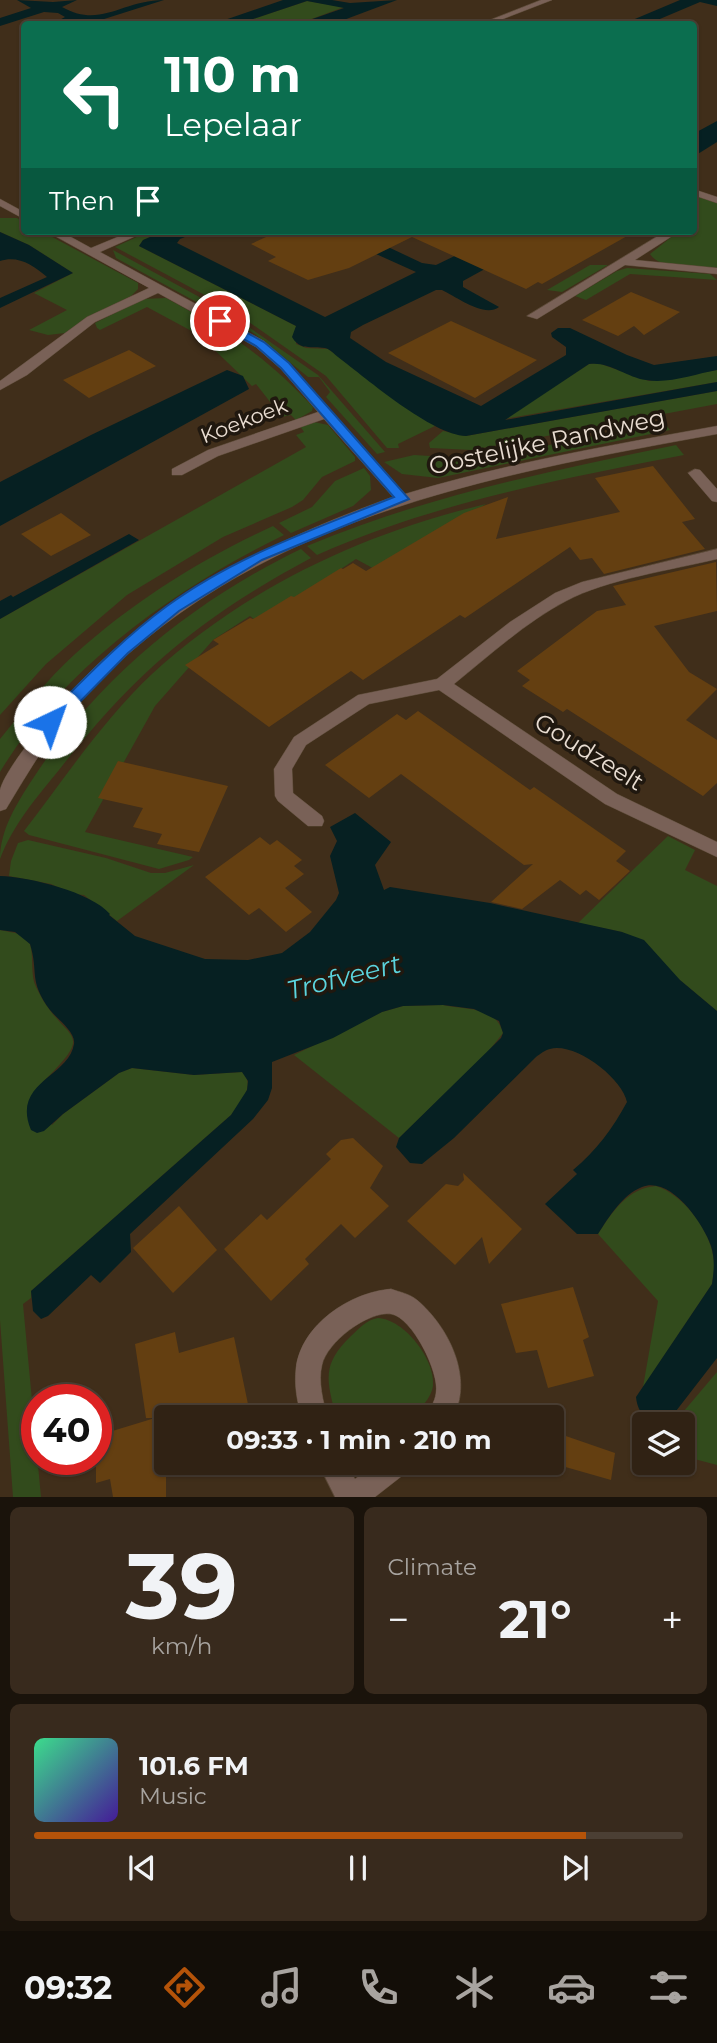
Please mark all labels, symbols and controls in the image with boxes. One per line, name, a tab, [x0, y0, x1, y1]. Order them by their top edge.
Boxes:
text: 110 m	[164, 45, 301, 104]
icon: left	[49, 49, 140, 140]
text: Lepelaar	[164, 105, 302, 144]
icon: arrive	[129, 182, 167, 220]
text: Then	[49, 185, 115, 217]
pin	[190, 291, 250, 351]
icon: arrive	[201, 302, 239, 340]
street label: Koekoek	[197, 392, 291, 448]
street label: Oostelijke Randweg	[426, 402, 667, 481]
position arrow	[13, 685, 87, 759]
street label: Goudzeelt	[529, 707, 649, 797]
water label: Trofveert	[284, 947, 405, 1007]
speed limit sign: 40	[21, 1384, 112, 1475]
map controls	[632, 1412, 695, 1475]
button: layers	[632, 1412, 695, 1475]
text: 09:33 · 1 min · 210 m	[226, 1424, 492, 1456]
text: 39	[126, 1531, 238, 1642]
text: Climate	[388, 1553, 477, 1581]
text: 21°	[499, 1588, 572, 1651]
text: −	[388, 1596, 409, 1643]
text: +	[661, 1596, 683, 1643]
text: km/h	[151, 1632, 212, 1660]
text: 101.6 FM	[139, 1750, 249, 1782]
text: Music	[139, 1782, 207, 1810]
icon: previous	[123, 1849, 161, 1887]
icon: pause	[339, 1849, 377, 1887]
icon: next	[556, 1849, 594, 1887]
icon: directions	[160, 1963, 209, 2012]
icon: music	[257, 1963, 306, 2012]
icon: phone	[354, 1963, 403, 2012]
icon: climate	[450, 1963, 499, 2012]
icon: car	[547, 1963, 596, 2012]
icon: filters	[644, 1963, 693, 2012]
text: 09:32	[24, 1968, 112, 2007]

